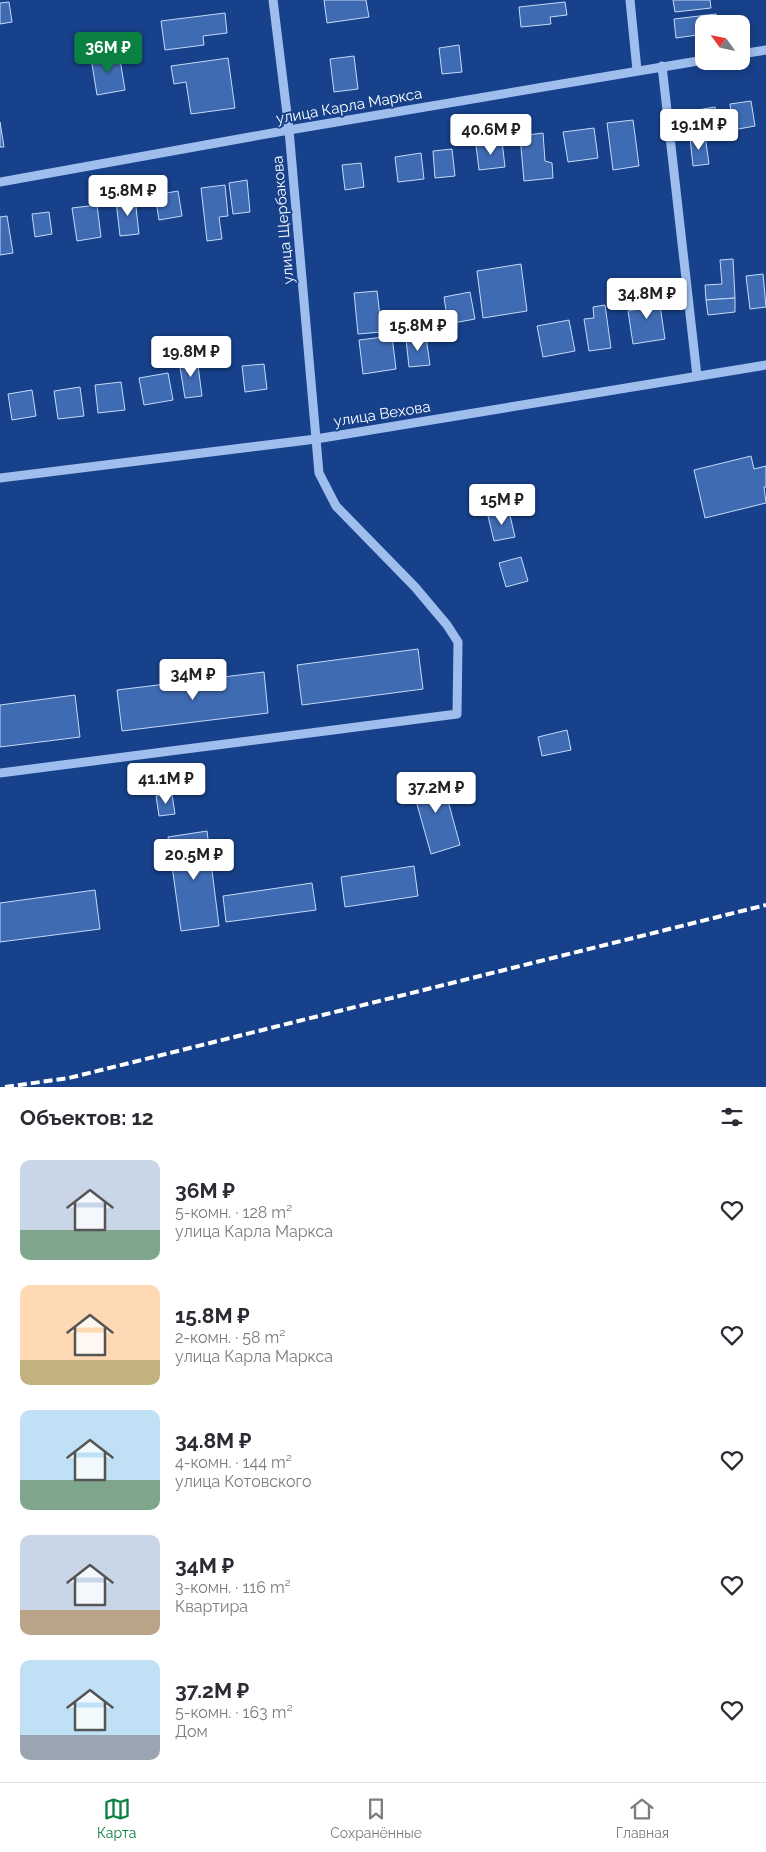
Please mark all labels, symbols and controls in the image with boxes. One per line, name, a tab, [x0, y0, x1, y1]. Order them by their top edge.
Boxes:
north arrow	[695, 15, 750, 70]
map controls	[695, 15, 750, 70]
pin: 36M ₽	[73, 32, 143, 74]
text: 36M ₽	[85, 38, 131, 57]
street label: улица Карла Маркса	[275, 84, 423, 128]
pin: 19.1M ₽	[653, 108, 745, 151]
pin: 40.6M ₽	[445, 114, 537, 156]
text: 19.1M ₽	[671, 115, 727, 134]
text: 40.6M ₽	[461, 120, 521, 139]
street label: улица Щербакова	[268, 155, 298, 285]
pin: 15.8M ₽	[82, 174, 174, 217]
text: 15.8M ₽	[99, 181, 157, 200]
pin: 34.8M ₽	[601, 278, 693, 320]
text: 34.8M ₽	[618, 284, 676, 303]
pin: 15.8M ₽	[372, 310, 464, 352]
text: 15.8M ₽	[389, 316, 447, 335]
pin: 19.8M ₽	[145, 336, 237, 378]
text: 19.8M ₽	[162, 342, 220, 361]
street label: улица Вехова	[332, 397, 432, 431]
pin: 15M ₽	[467, 484, 537, 526]
text: 15M ₽	[480, 490, 524, 509]
pin: 34M ₽	[158, 658, 228, 701]
text: 34M ₽	[170, 665, 216, 684]
pin: 41.1M ₽	[120, 762, 212, 805]
text: 41.1M ₽	[138, 769, 194, 788]
pin: 37.2M ₽	[390, 772, 482, 814]
text: 37.2M ₽	[408, 778, 464, 797]
pin: 20.5M ₽	[148, 838, 240, 881]
text: 20.5M ₽	[165, 845, 223, 864]
icon: filters	[718, 1103, 746, 1131]
text: Объектов: 12	[20, 1105, 154, 1130]
text: 36M ₽	[175, 1178, 235, 1203]
icon: home	[60, 1180, 120, 1240]
icon: heart	[718, 1196, 746, 1224]
text: 5-комн. · 128 m²	[175, 1203, 292, 1222]
text: улица Карла Маркса	[175, 1222, 333, 1241]
text: 15.8M ₽	[175, 1303, 250, 1328]
icon: home	[60, 1305, 120, 1365]
icon: heart	[718, 1321, 746, 1349]
text: 2-комн. · 58 m²	[175, 1328, 285, 1347]
text: улица Карла Маркса	[175, 1347, 333, 1366]
text: 34.8M ₽	[175, 1428, 252, 1453]
icon: home	[60, 1430, 120, 1490]
icon: heart	[718, 1446, 746, 1474]
text: 4-комн. · 144 m²	[175, 1453, 292, 1472]
text: улица Котовского	[175, 1472, 311, 1491]
text: 34M ₽	[175, 1553, 234, 1578]
icon: home	[60, 1555, 120, 1615]
icon: heart	[718, 1571, 746, 1599]
text: 3-комн. · 116 m²	[175, 1578, 291, 1597]
text: Квартира	[175, 1597, 248, 1616]
text: 37.2M ₽	[175, 1678, 249, 1703]
icon: home	[60, 1680, 120, 1740]
icon: heart	[718, 1696, 746, 1724]
text: 5-комн. · 163 m²	[175, 1703, 293, 1722]
text: Дом	[175, 1722, 208, 1741]
tab: Карта	[97, 1795, 136, 1841]
tab: Сохранённые	[330, 1795, 422, 1841]
tab: Главная	[616, 1795, 669, 1841]

